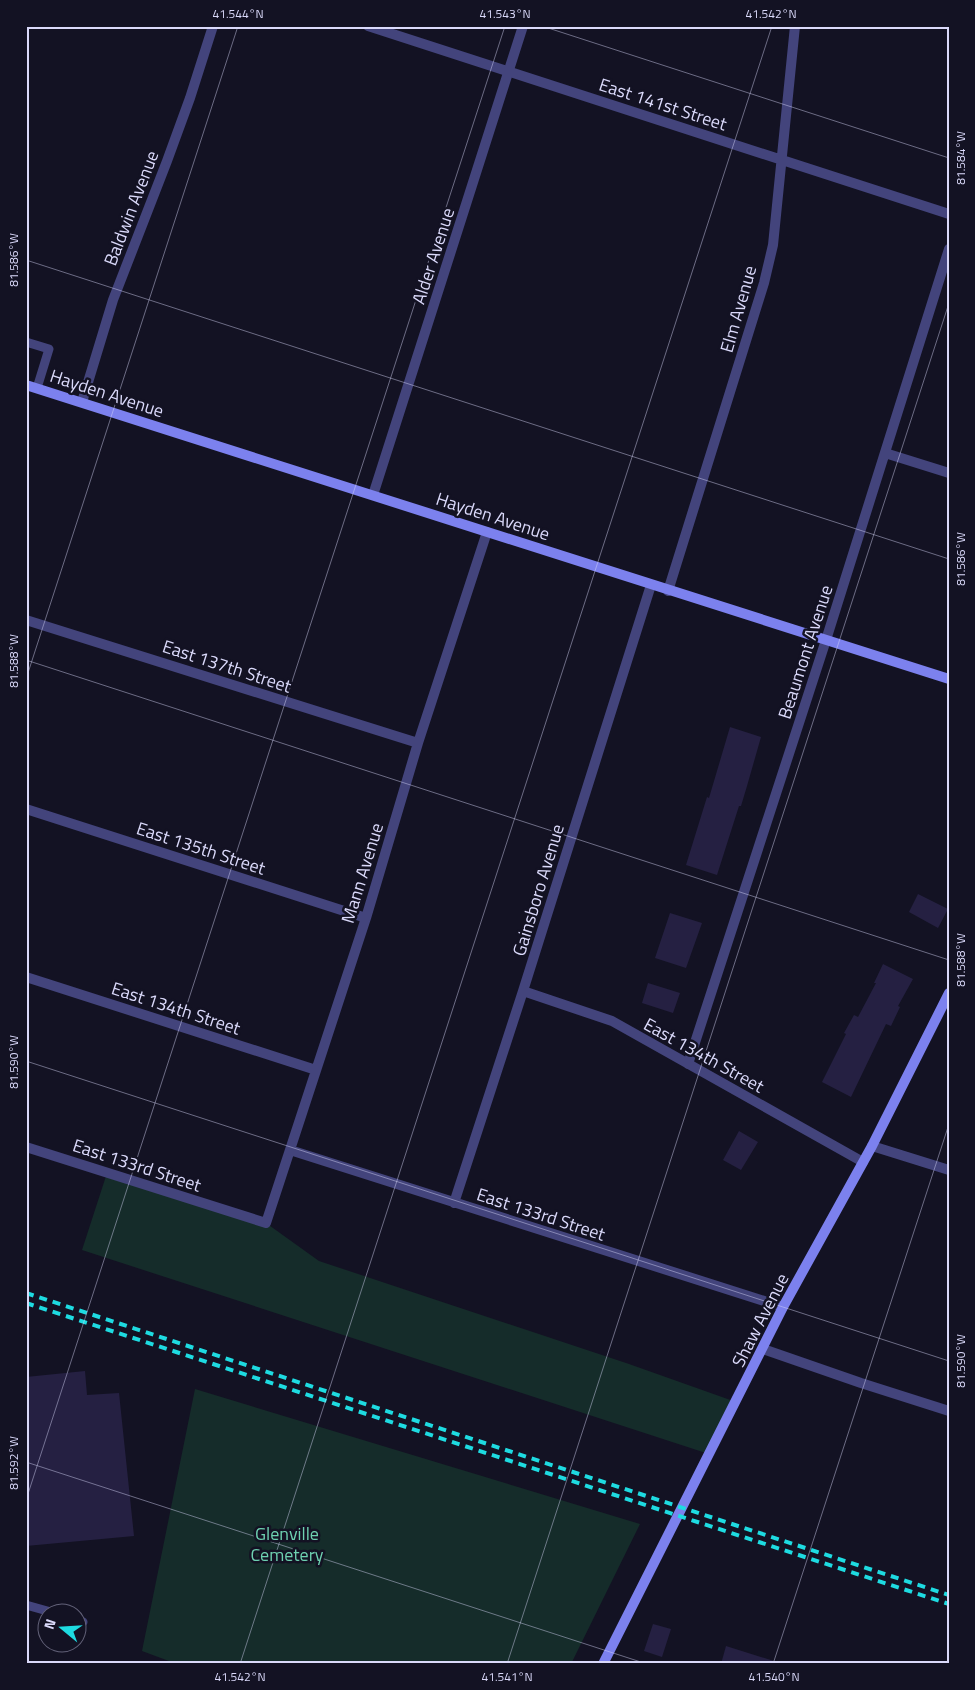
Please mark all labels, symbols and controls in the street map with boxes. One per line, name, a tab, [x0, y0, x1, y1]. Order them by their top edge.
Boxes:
text: 41.544°N	[212, 4, 264, 23]
text: 41.543°N	[479, 4, 531, 23]
text: 41.542°N	[745, 4, 797, 23]
street label: East 141st Street	[596, 71, 731, 138]
text: 81.584°W	[951, 131, 970, 185]
street label: Baldwin Avenue	[97, 147, 165, 269]
street label: Alder Avenue	[405, 204, 461, 308]
text: 81.586°W	[4, 233, 23, 287]
street label: Elm Avenue	[713, 262, 763, 356]
street label: Hayden Avenue	[47, 362, 167, 424]
street label: Hayden Avenue	[433, 485, 553, 547]
text: 81.586°W	[951, 532, 970, 586]
street label: Beaumont Avenue	[771, 581, 839, 723]
street label: East 137th Street	[159, 632, 296, 700]
text: 81.588°W	[4, 634, 23, 688]
street label: East 135th Street	[133, 814, 270, 882]
street label: Mann Avenue	[334, 819, 390, 927]
street label: Gainsboro Avenue	[505, 821, 571, 959]
text: 81.588°W	[951, 933, 970, 987]
street label: East 134th Street	[108, 974, 245, 1042]
street label: East 134th Street	[639, 1011, 770, 1100]
text: 81.590°W	[4, 1035, 23, 1089]
street label: East 133rd Street	[69, 1131, 205, 1199]
street label: East 133rd Street	[473, 1180, 609, 1248]
street label: Shaw Avenue	[725, 1268, 795, 1372]
text: 81.590°W	[951, 1334, 970, 1388]
text: 81.592°W	[4, 1436, 23, 1490]
park label: Glenville Cemetery	[250, 1520, 324, 1568]
north arrow	[38, 1602, 88, 1652]
text: N	[38, 1616, 61, 1632]
text: 41.542°N	[214, 1667, 266, 1686]
text: 41.541°N	[481, 1667, 533, 1686]
text: 41.540°N	[748, 1667, 800, 1686]

